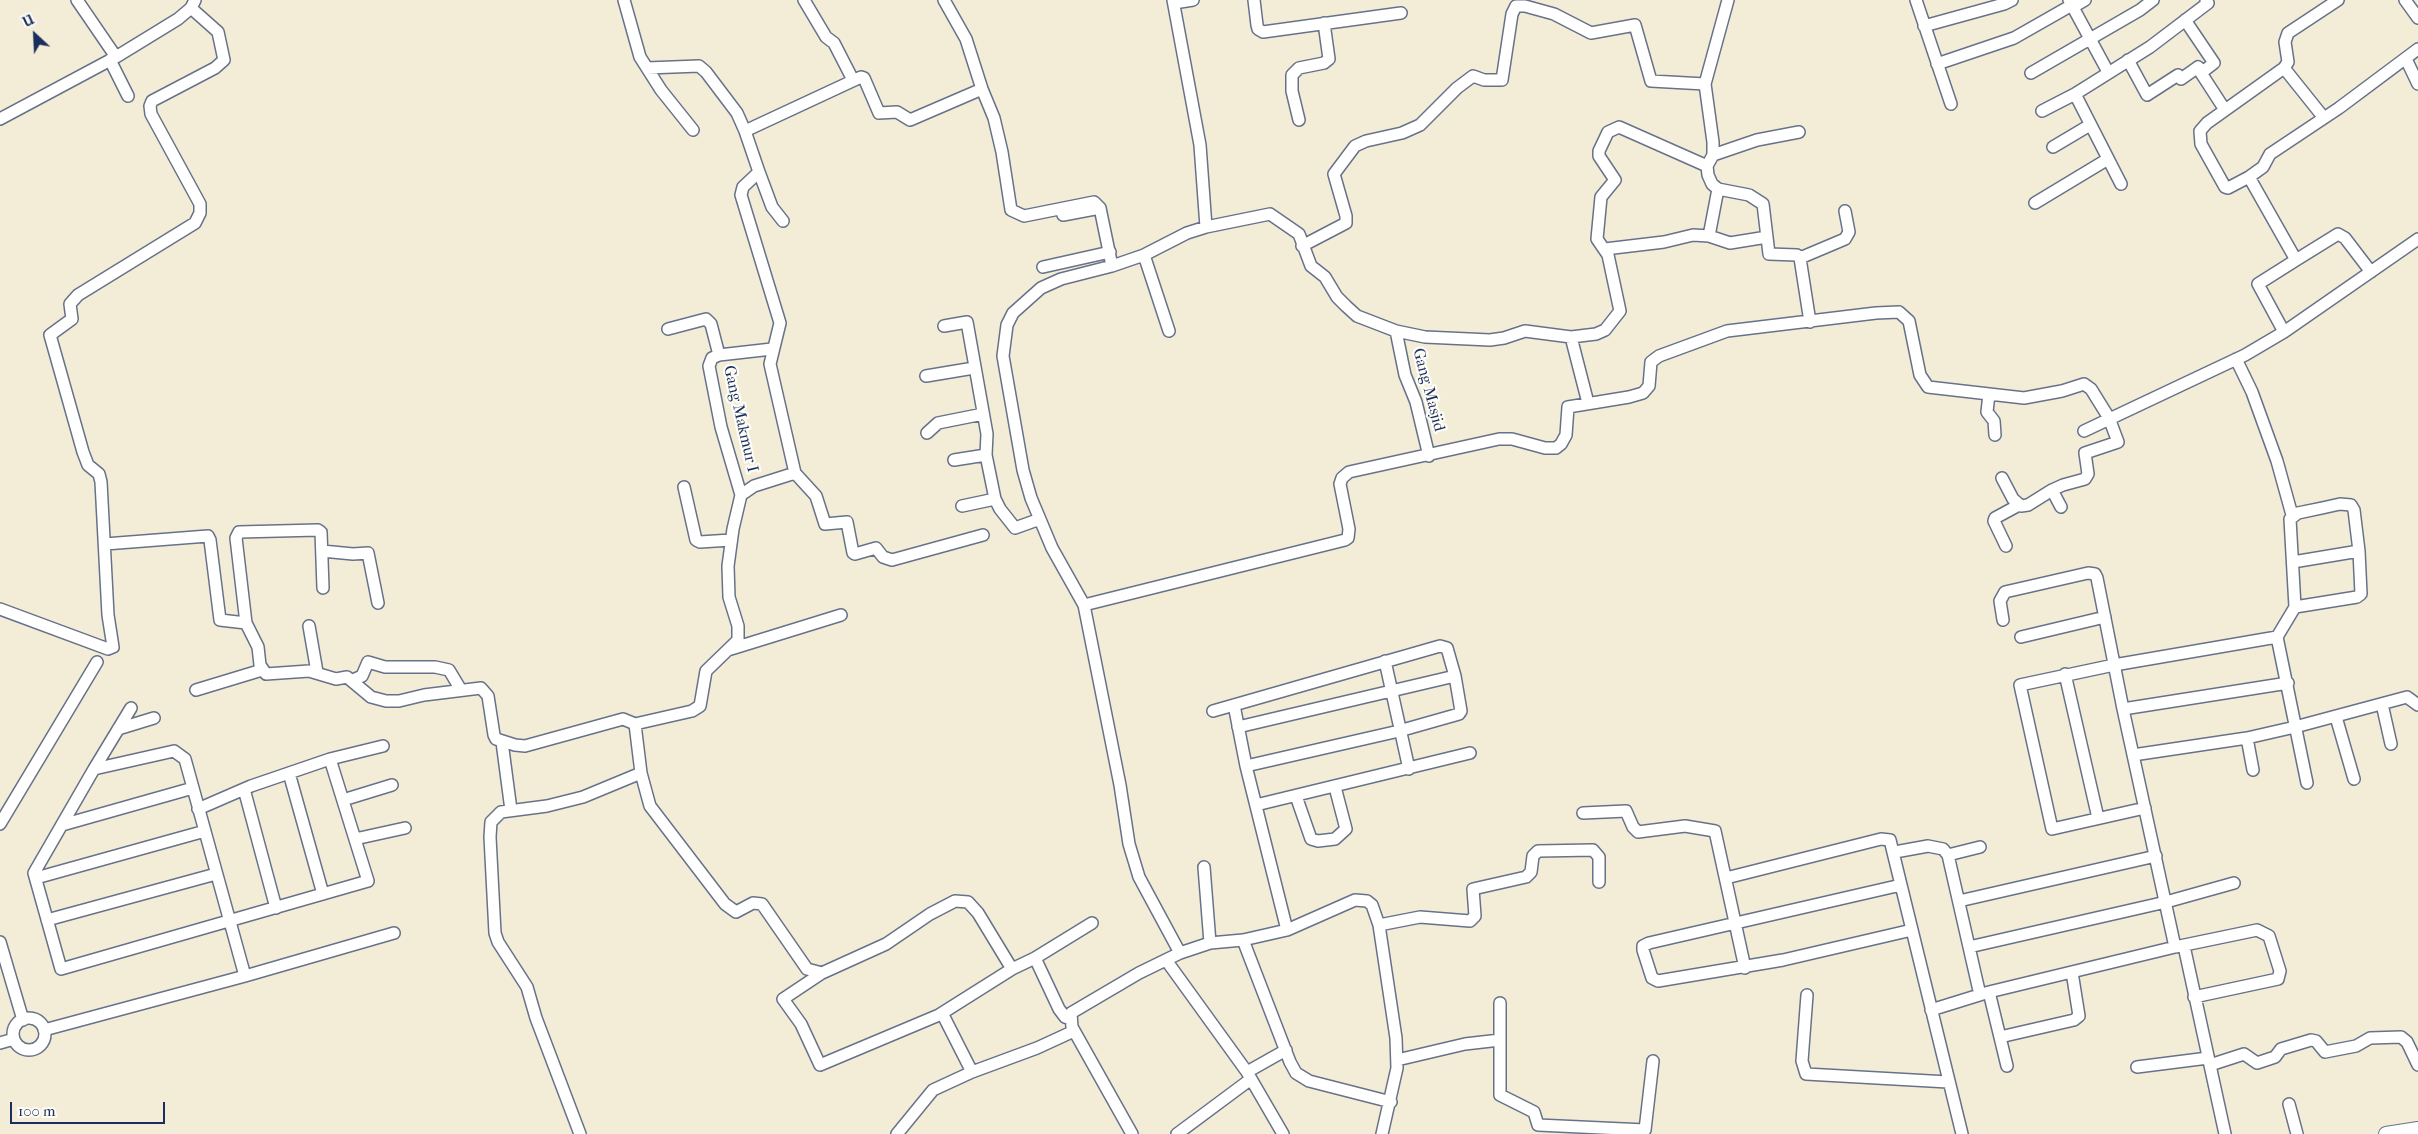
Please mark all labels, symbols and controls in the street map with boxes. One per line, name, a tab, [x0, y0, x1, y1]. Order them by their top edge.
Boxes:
north arrow	[10, 10, 60, 60]
text: U	[20, 11, 37, 31]
street label: Gang Masjid	[1408, 346, 1448, 434]
street label: Gang Makmur I	[718, 364, 762, 474]
scale bar	[12, 1092, 168, 1124]
text: 100 m	[18, 1102, 56, 1120]

